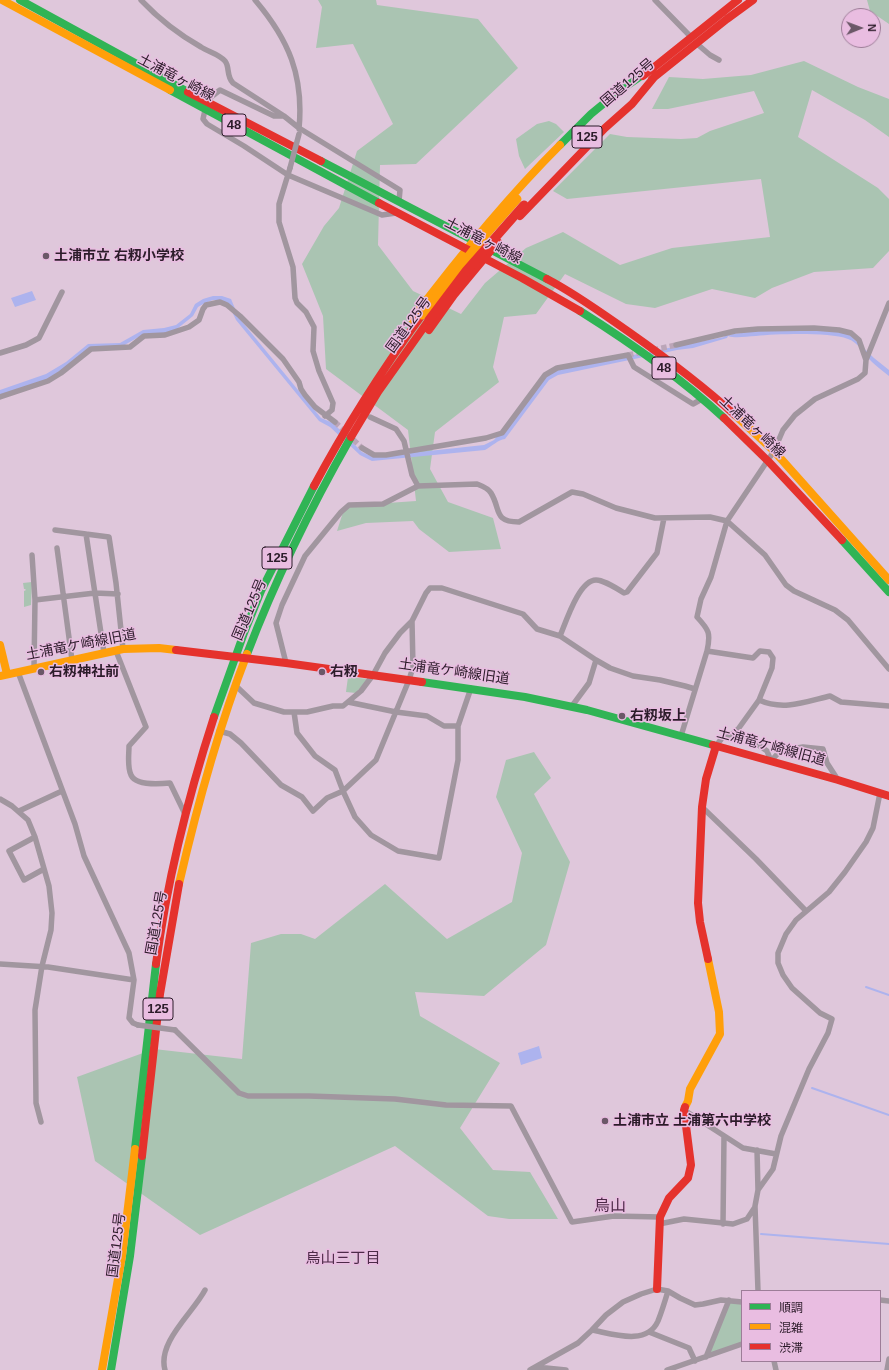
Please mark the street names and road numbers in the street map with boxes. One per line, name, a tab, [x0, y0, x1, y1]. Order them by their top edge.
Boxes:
street label: 土浦竜ヶ崎線	[135, 51, 217, 105]
street label: 国道125号	[598, 55, 658, 111]
road number: 48	[222, 114, 246, 136]
road number: 125	[572, 126, 602, 148]
street label: 土浦竜ヶ崎線	[442, 214, 524, 268]
street label: 国道125号	[383, 294, 435, 356]
road number: 48	[652, 357, 676, 379]
street label: 土浦竜ヶ崎線	[716, 392, 788, 462]
road number: 125	[262, 547, 292, 569]
street label: 国道125号	[229, 577, 271, 643]
street label: 土浦竜ケ崎線旧道	[24, 626, 138, 664]
street label: 土浦竜ケ崎線旧道	[397, 656, 511, 688]
street label: 土浦竜ケ崎線旧道	[715, 724, 827, 770]
street label: 国道125号	[143, 889, 171, 957]
road number: 125	[143, 998, 173, 1020]
street label: 国道125号	[105, 1212, 129, 1278]

